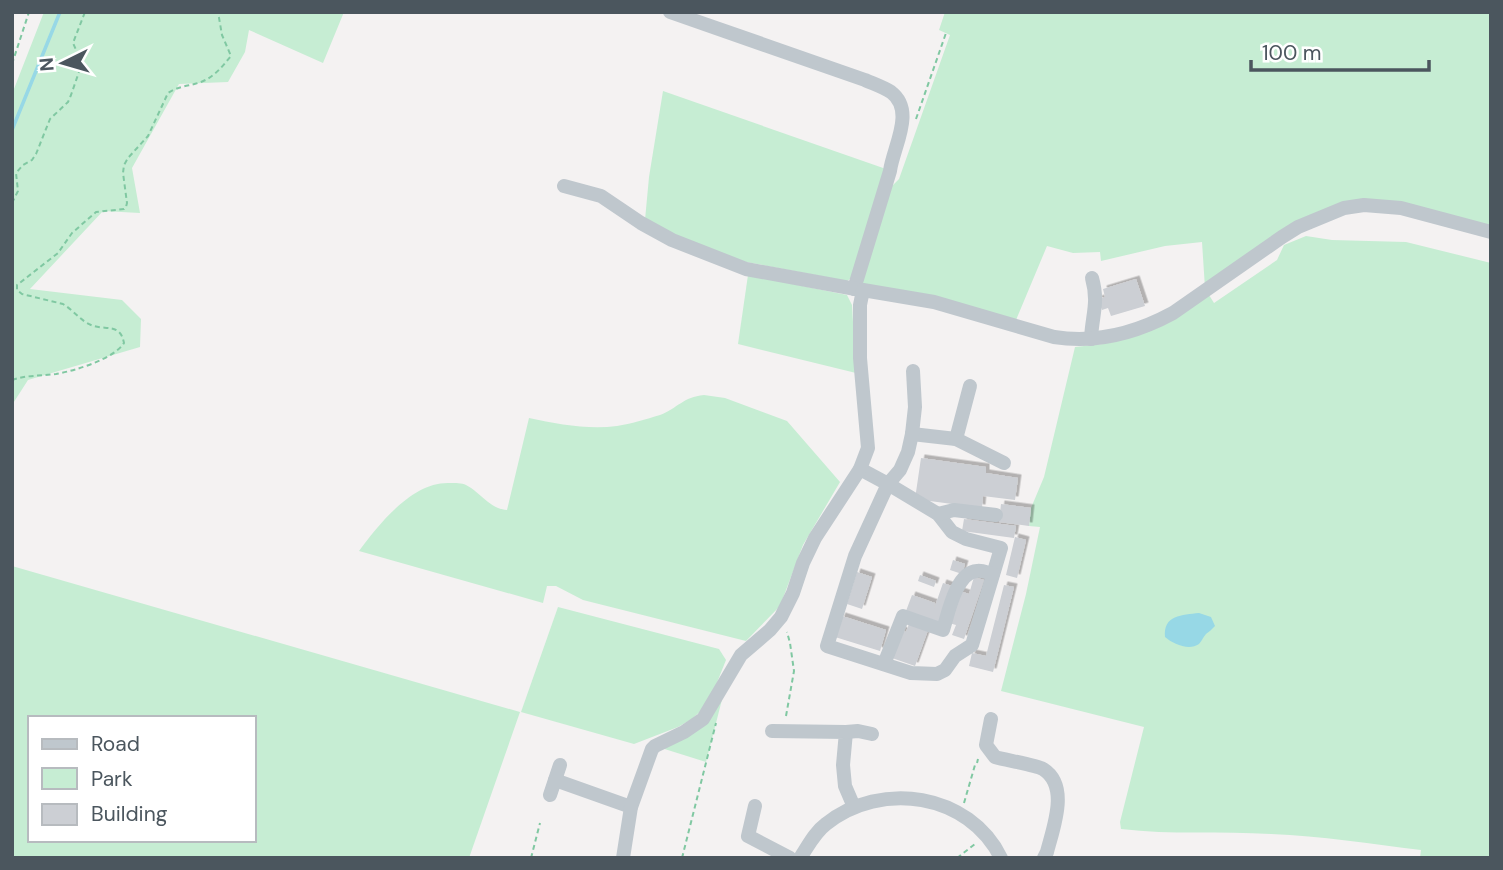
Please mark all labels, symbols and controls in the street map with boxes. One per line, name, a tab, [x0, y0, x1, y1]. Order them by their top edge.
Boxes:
north arrow	[28, 28, 98, 98]
scale bar	[1251, 28, 1430, 72]
text: 100 m	[1262, 39, 1322, 67]
text: N	[34, 56, 60, 72]
legend	[28, 716, 256, 842]
text: Road	[91, 730, 140, 758]
text: Park	[91, 765, 133, 793]
text: Building	[91, 800, 168, 828]

